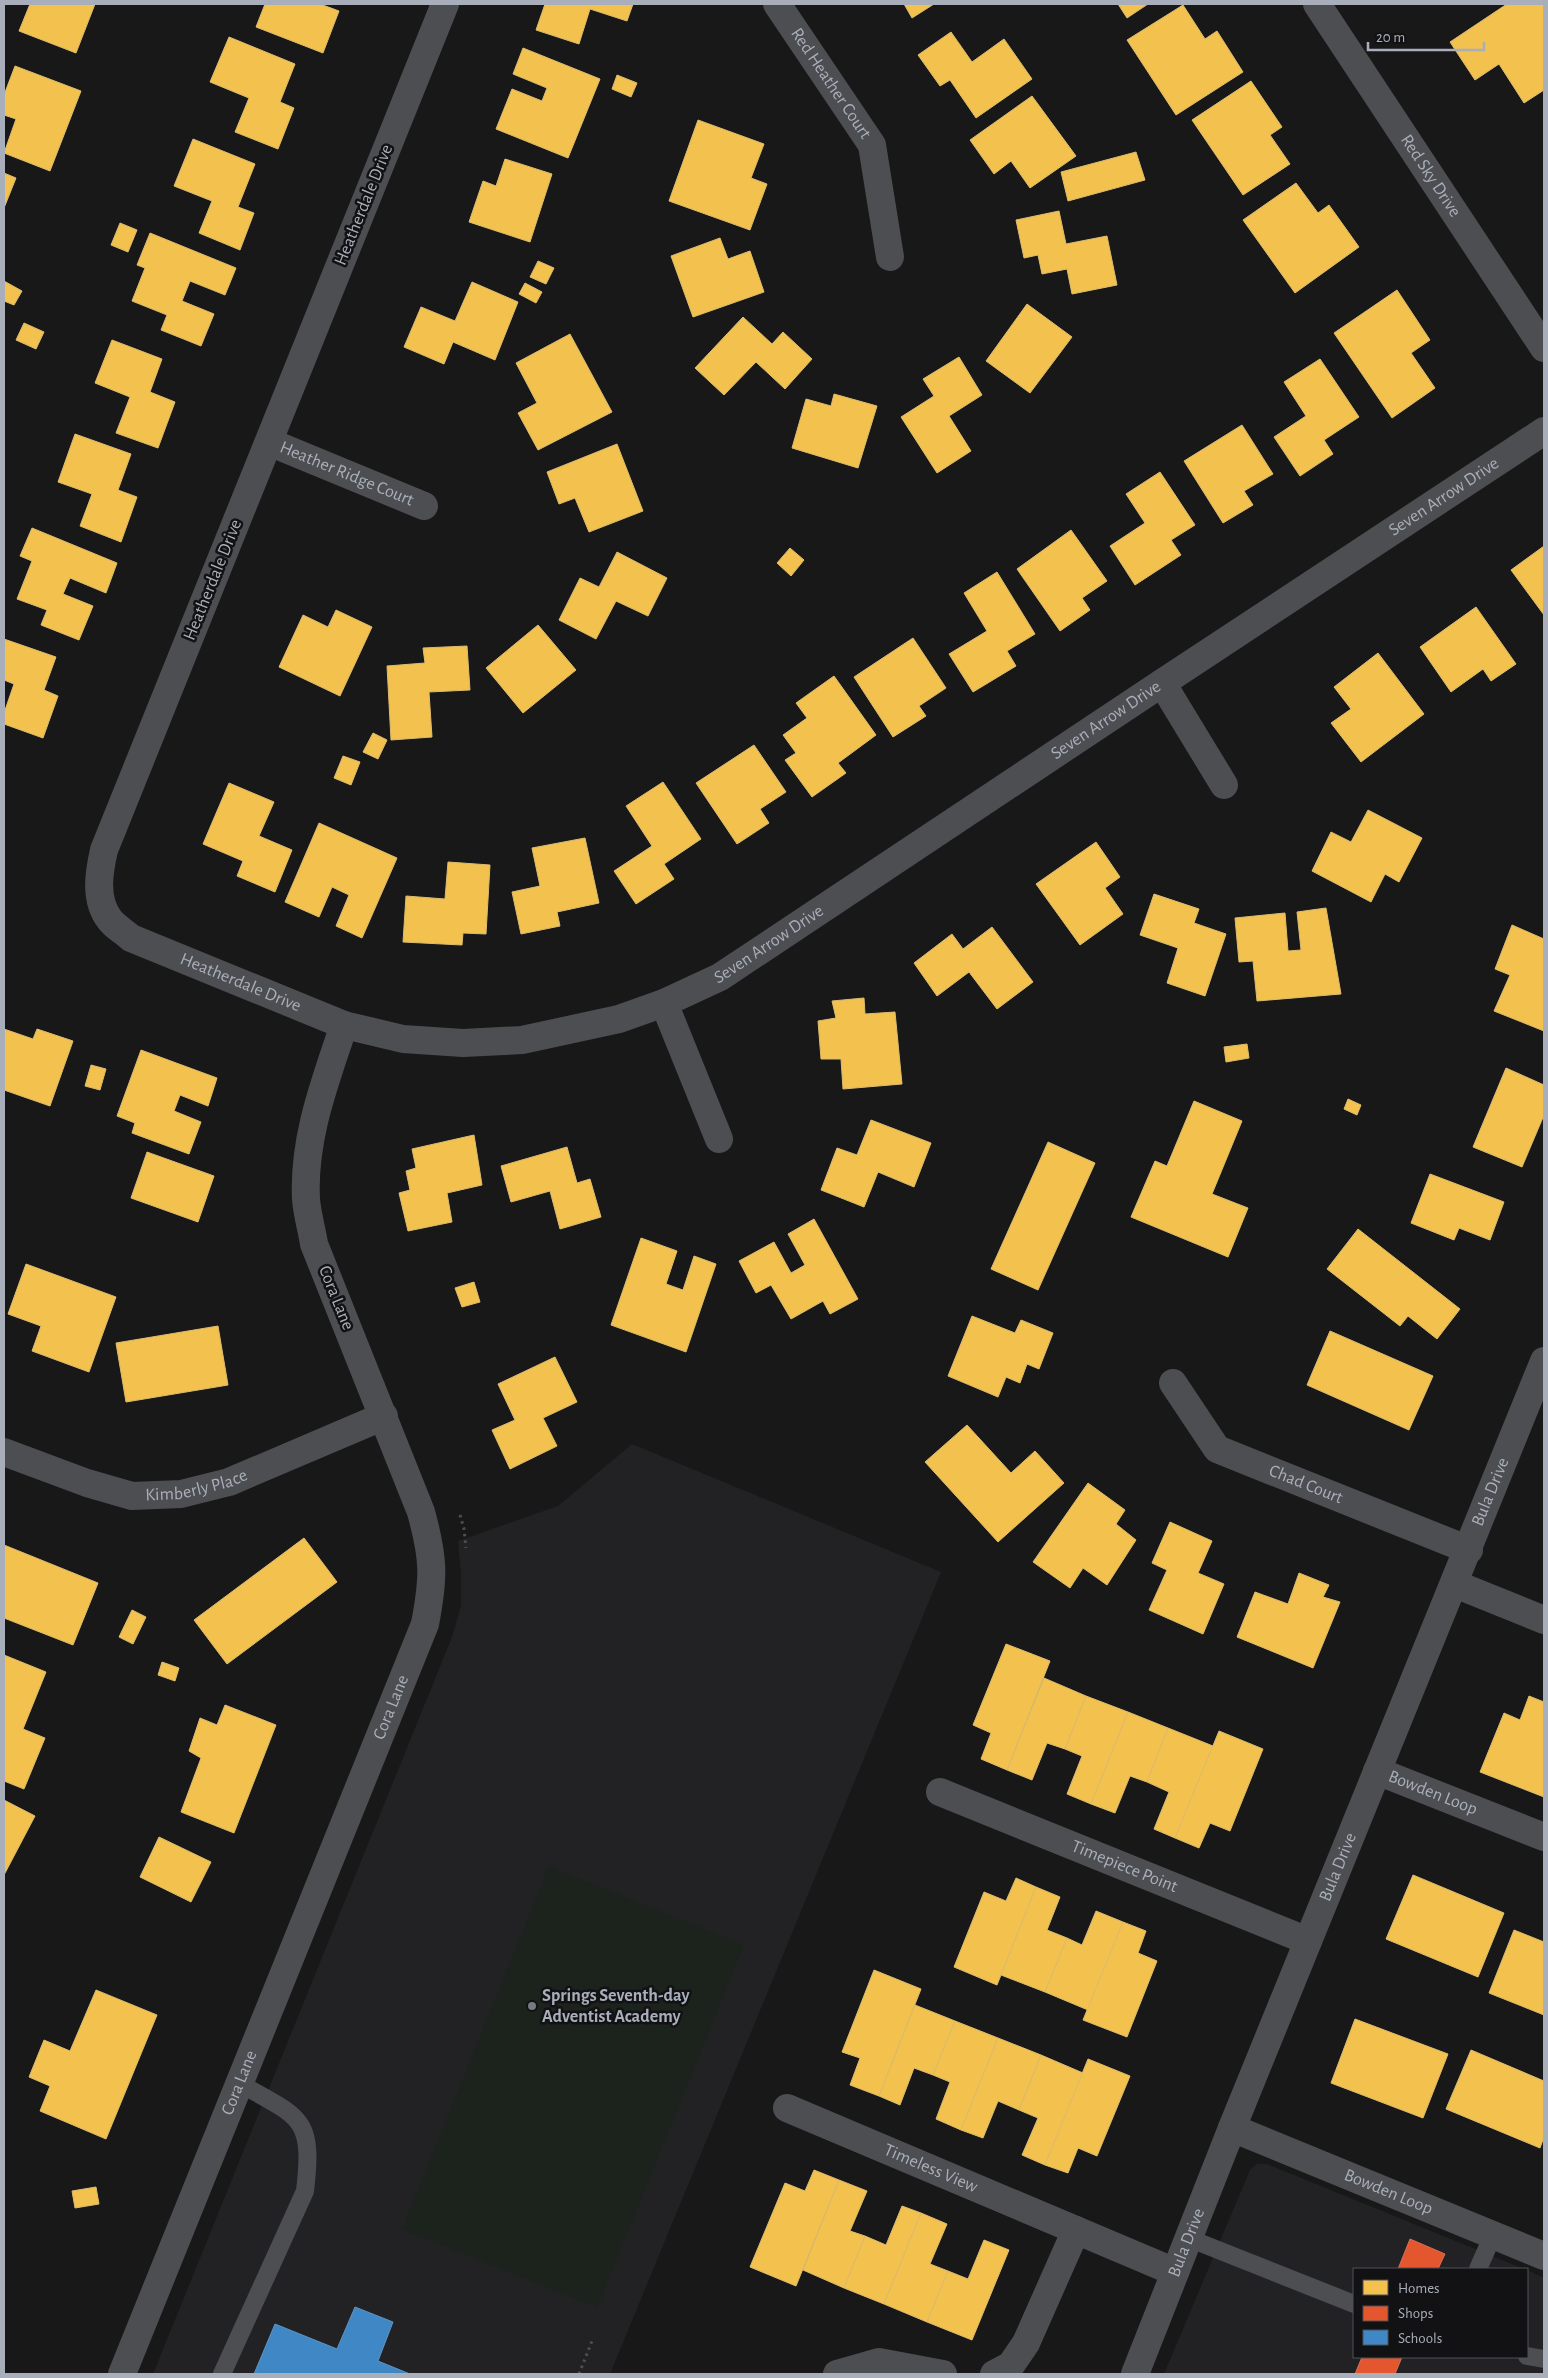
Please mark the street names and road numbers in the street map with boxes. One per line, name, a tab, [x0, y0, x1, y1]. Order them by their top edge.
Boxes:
street label: Red Heather Court	[787, 25, 874, 142]
street label: Red Sky Drive	[1397, 131, 1464, 220]
street label: Heatherdale Drive	[332, 142, 396, 268]
street label: Heather Ridge Court	[277, 438, 416, 510]
street label: Seven Arrow Drive	[1386, 454, 1502, 540]
street label: Heatherdale Drive	[181, 517, 245, 643]
street label: Seven Arrow Drive	[1048, 677, 1164, 763]
street label: Seven Arrow Drive	[712, 902, 827, 987]
street label: Heatherdale Drive	[178, 950, 304, 1015]
street label: Cora Lane	[315, 1263, 357, 1333]
street label: Bula Drive	[1469, 1455, 1513, 1529]
street label: Chad Court	[1266, 1462, 1345, 1508]
street label: Kimberly Place	[145, 1466, 250, 1504]
street label: Cora Lane	[370, 1673, 412, 1742]
street label: Bowden Loop	[1386, 1767, 1480, 1819]
street label: Bula Drive	[1316, 1830, 1360, 1904]
street label: Timepiece Point	[1069, 1837, 1180, 1896]
street label: Cora Lane	[219, 2048, 261, 2118]
street label: Timeless View	[881, 2141, 980, 2196]
street label: Bowden Loop	[1341, 2166, 1435, 2218]
street label: Bula Drive	[1165, 2206, 1208, 2280]

